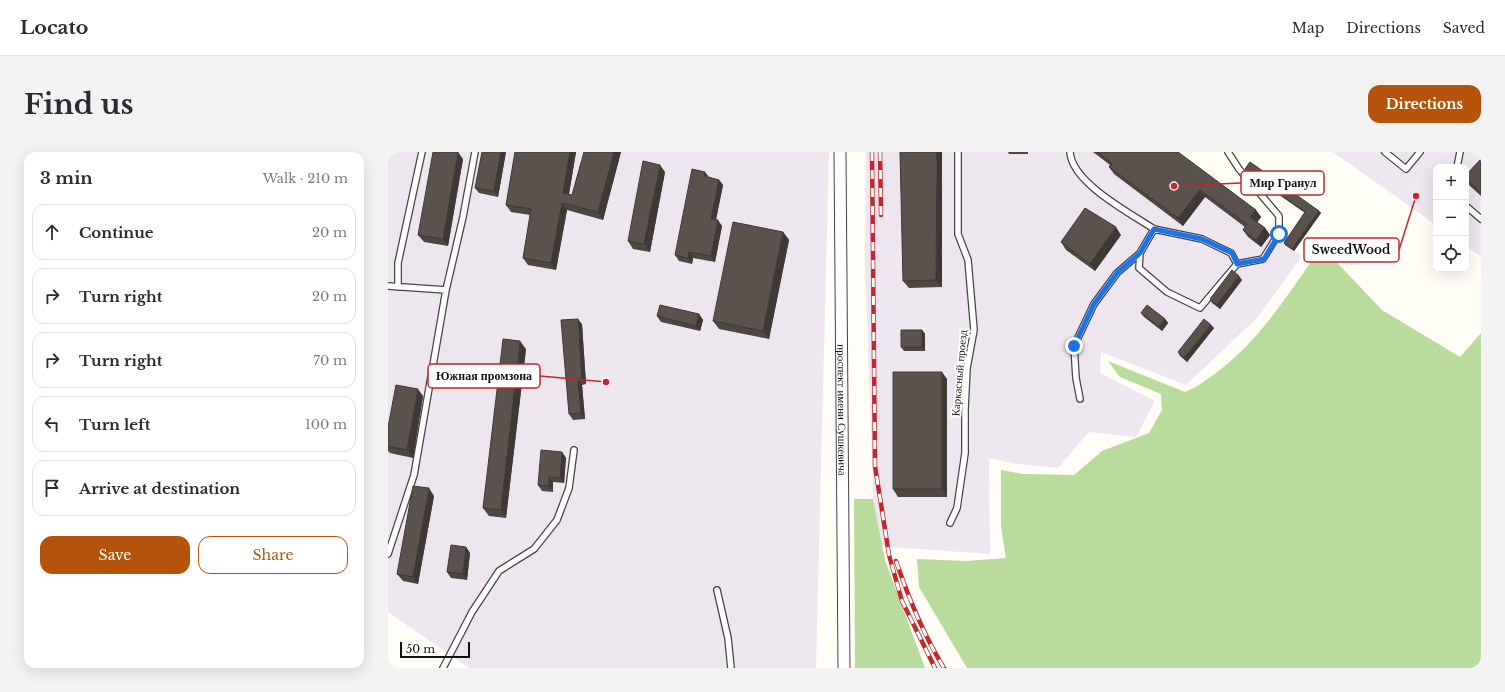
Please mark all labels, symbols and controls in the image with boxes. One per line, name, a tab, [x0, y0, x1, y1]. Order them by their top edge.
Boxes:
text: Locato	[20, 16, 88, 39]
text: Map	[1292, 19, 1324, 37]
text: Directions	[1346, 19, 1421, 37]
text: Saved	[1443, 19, 1485, 37]
button: Directions	[1368, 85, 1481, 123]
text: Find us	[24, 87, 134, 122]
map controls	[1433, 164, 1469, 272]
button: +	[1433, 164, 1469, 200]
text: 3 min	[40, 168, 93, 189]
text: Walk · 210 m	[263, 170, 348, 187]
callout: Мир Гранул	[1241, 171, 1324, 195]
text: Мир Гранул	[1249, 175, 1317, 190]
button: −	[1433, 200, 1469, 236]
icon: ahead	[41, 221, 63, 243]
text: Continue	[79, 223, 154, 242]
text: 20 m	[312, 224, 347, 241]
route start	[1270, 225, 1288, 243]
button: locate	[1433, 236, 1469, 272]
callout: SweedWood	[1304, 238, 1399, 262]
text: SweedWood	[1312, 242, 1391, 257]
icon: right	[41, 285, 63, 307]
text: Turn right	[79, 287, 162, 306]
text: 20 m	[312, 288, 347, 305]
street label: Каркасный проезд	[948, 329, 970, 417]
route end	[1065, 337, 1083, 355]
street label: проспект имени Сушкевича	[834, 344, 850, 476]
icon: right	[41, 349, 63, 371]
text: Turn right	[79, 351, 162, 370]
text: 70 m	[314, 352, 347, 369]
callout: Южная промзона	[428, 364, 540, 388]
text: Южная промзона	[436, 368, 532, 383]
icon: left	[41, 413, 63, 435]
text: Turn left	[79, 415, 150, 434]
text: 100 m	[305, 416, 347, 433]
icon: arrive	[41, 477, 63, 499]
text: Arrive at destination	[79, 479, 240, 498]
button: Save	[40, 536, 190, 574]
button: Share	[198, 536, 348, 574]
scale bar	[400, 640, 470, 659]
text: 50 m	[406, 642, 435, 656]

